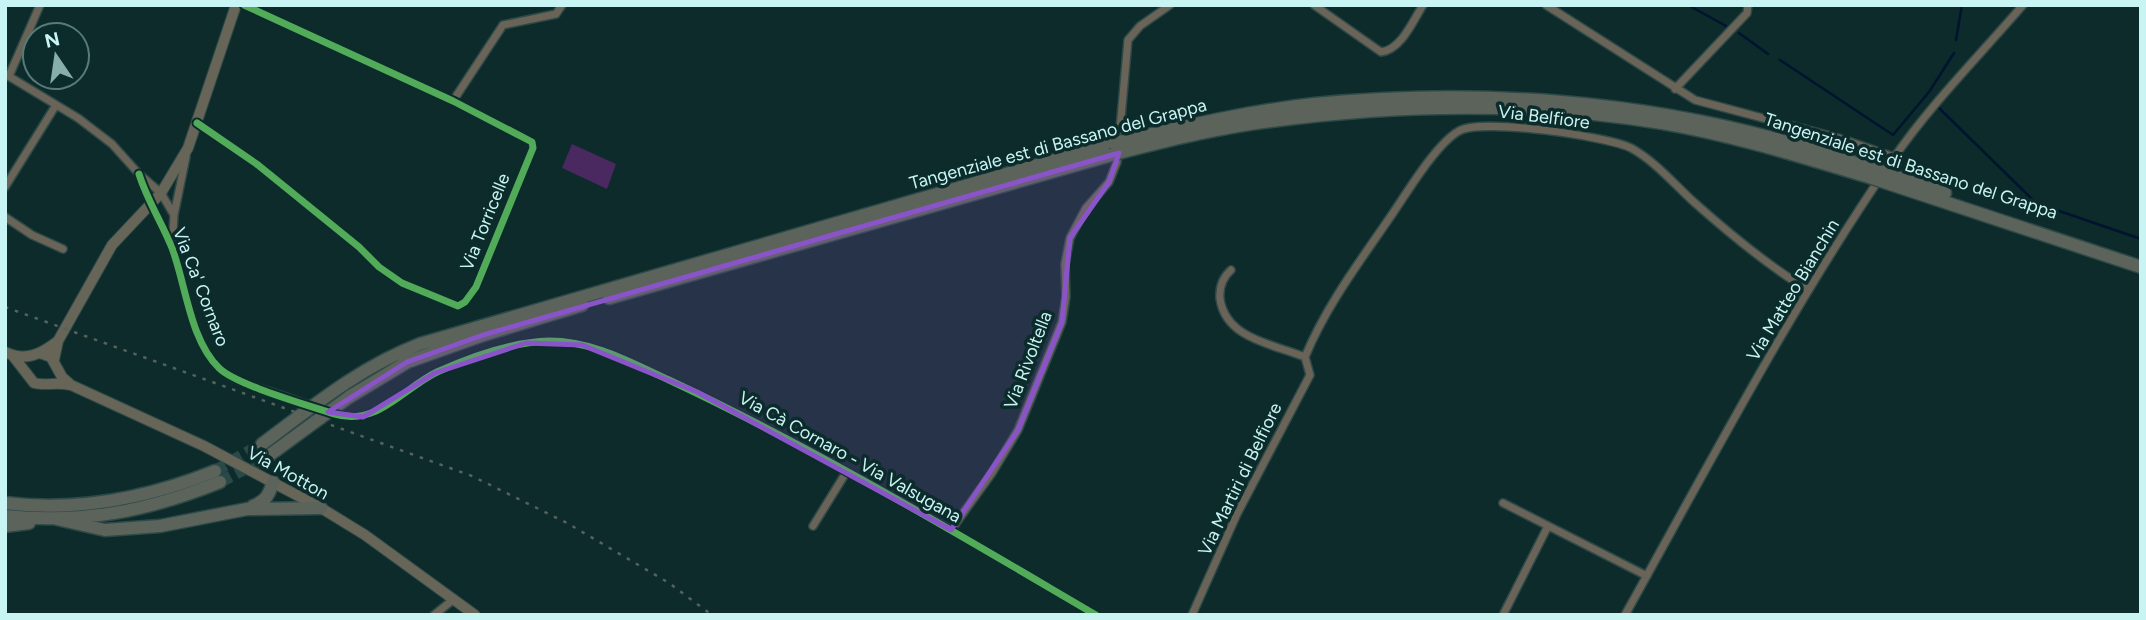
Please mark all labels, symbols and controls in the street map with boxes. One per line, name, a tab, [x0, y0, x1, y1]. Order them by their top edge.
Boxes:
north arrow	[21, 21, 91, 91]
text: N	[43, 27, 62, 53]
street label: Tangenziale est di Bassano del Grappa	[907, 94, 1209, 194]
street label: Via Belfiore	[1497, 100, 1591, 134]
street label: Tangenziale est di Bassano del Grappa	[1762, 108, 2060, 224]
street label: Via Torricelle	[455, 170, 515, 274]
street label: Via Matteo Bianchin	[1742, 215, 1844, 365]
street label: Via Ca' Cornaro	[168, 224, 234, 350]
street label: Via Rivoltella	[999, 308, 1057, 412]
street label: Via Cà Cornaro - Via Valsugana	[735, 387, 965, 527]
street label: Via Martiri di Belfiore	[1193, 399, 1287, 559]
street label: Via Motton	[243, 442, 333, 504]

